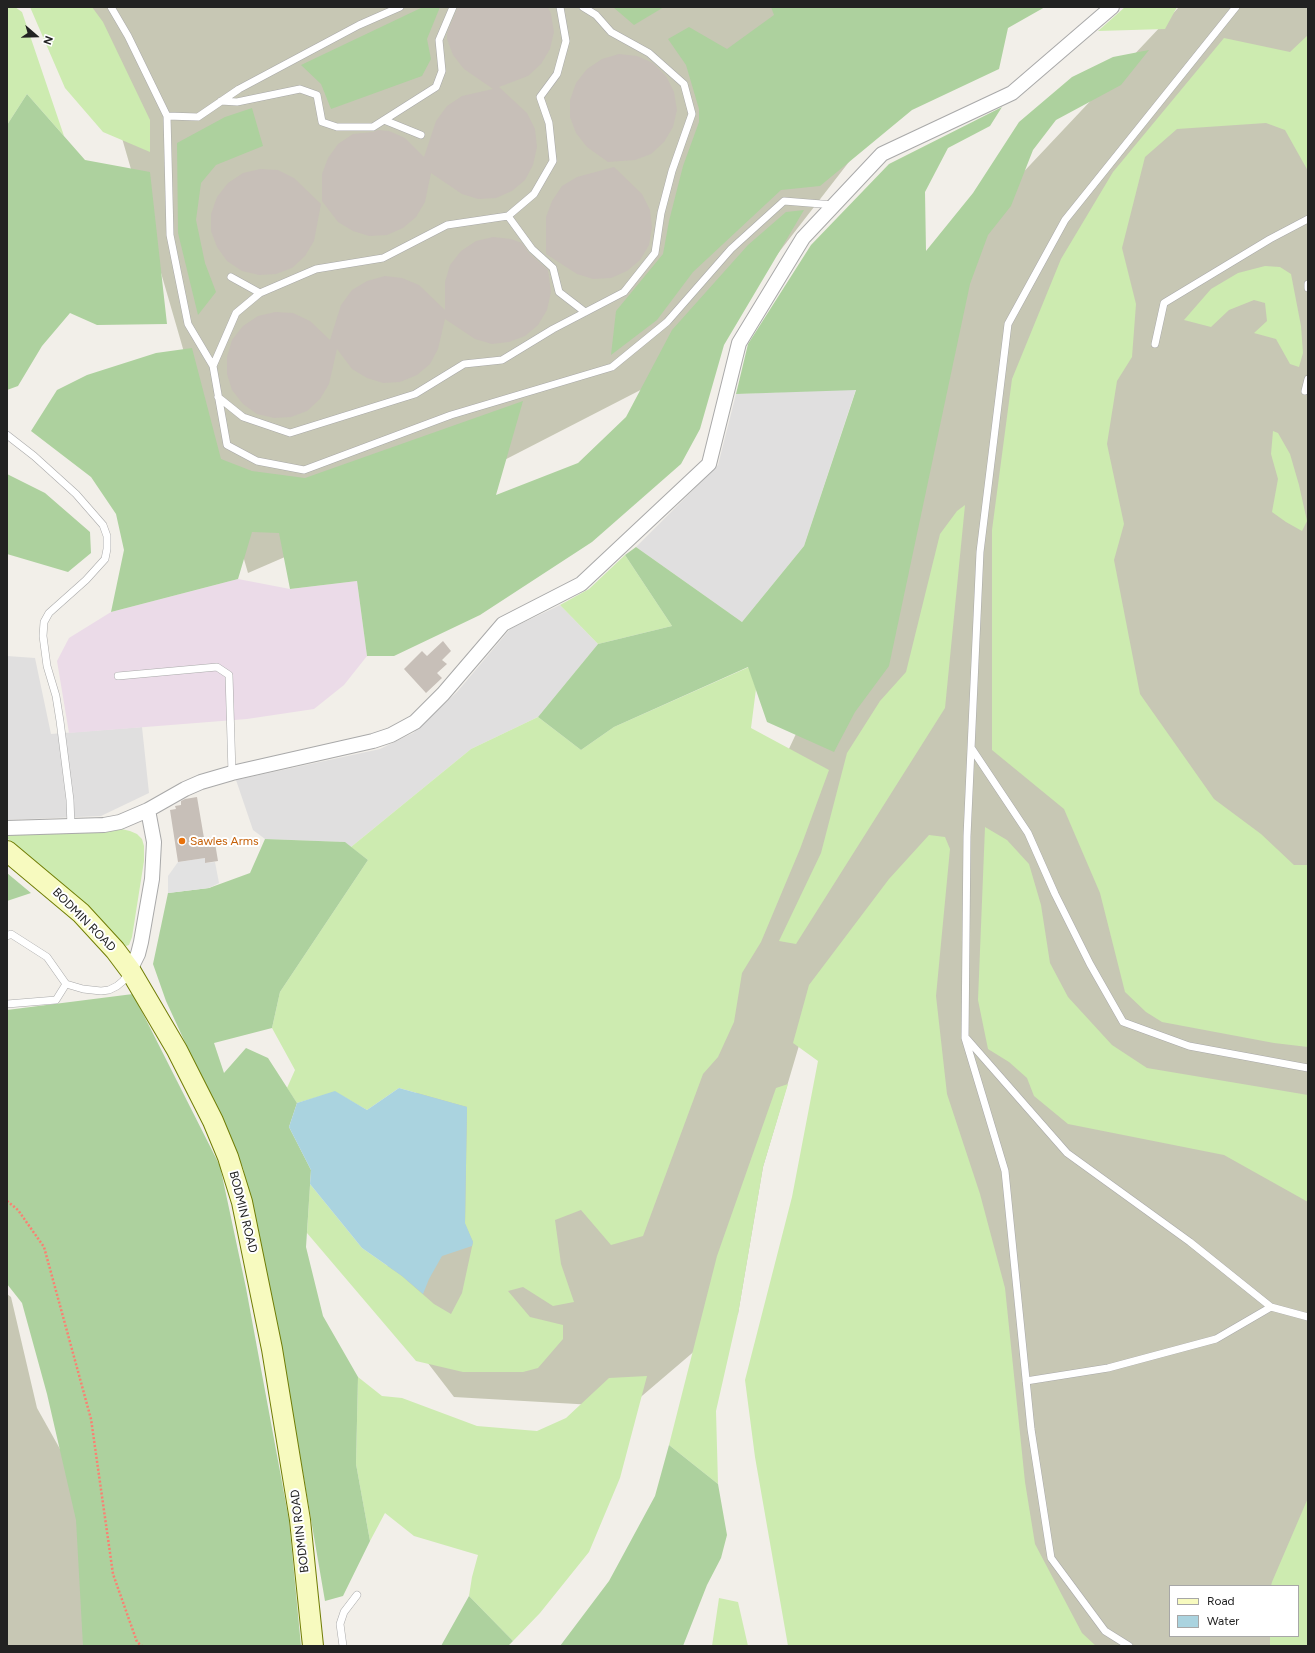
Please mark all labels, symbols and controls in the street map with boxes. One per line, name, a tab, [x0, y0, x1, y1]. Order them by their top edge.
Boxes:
north arrow	[16, 16, 56, 56]
text: N	[40, 34, 55, 46]
place label: Sawles Arms	[190, 834, 259, 848]
marker: Sawles Arms	[177, 836, 187, 846]
street label: BODMIN ROAD	[49, 885, 119, 955]
street label: BODMIN ROAD	[226, 1170, 260, 1254]
street label: BODMIN ROAD	[288, 1489, 312, 1573]
legend	[1169, 1585, 1299, 1637]
text: Road	[1207, 1594, 1235, 1608]
text: Water	[1207, 1614, 1239, 1628]

